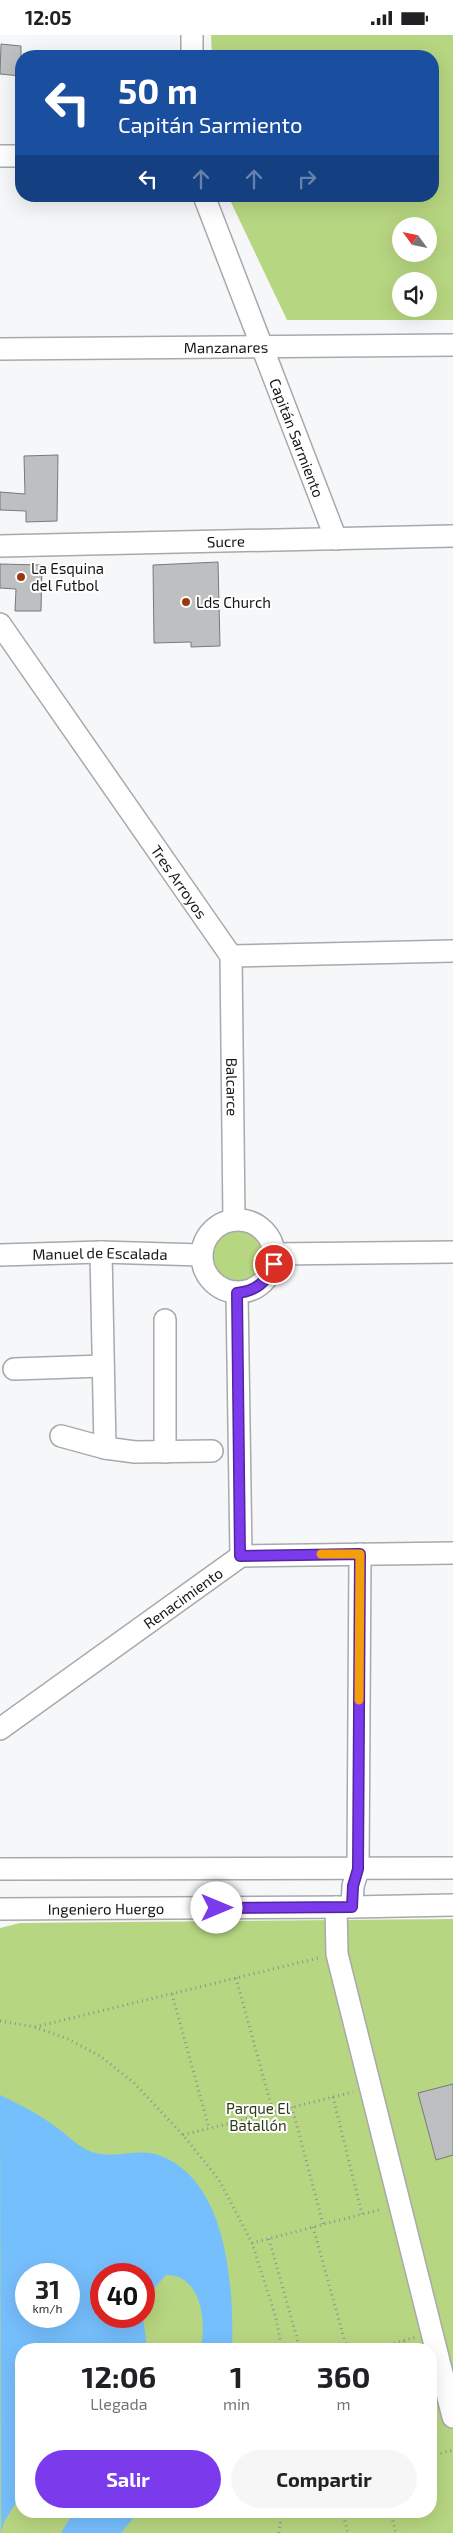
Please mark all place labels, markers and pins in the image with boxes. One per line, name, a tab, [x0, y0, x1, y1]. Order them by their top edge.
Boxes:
place label: La Esquina del Futbol	[31, 559, 104, 594]
marker: La Esquina del Futbol	[15, 571, 27, 583]
place label: Lds Church	[196, 593, 271, 611]
marker: Lds Church	[180, 596, 192, 608]
pin	[253, 1243, 295, 1285]

